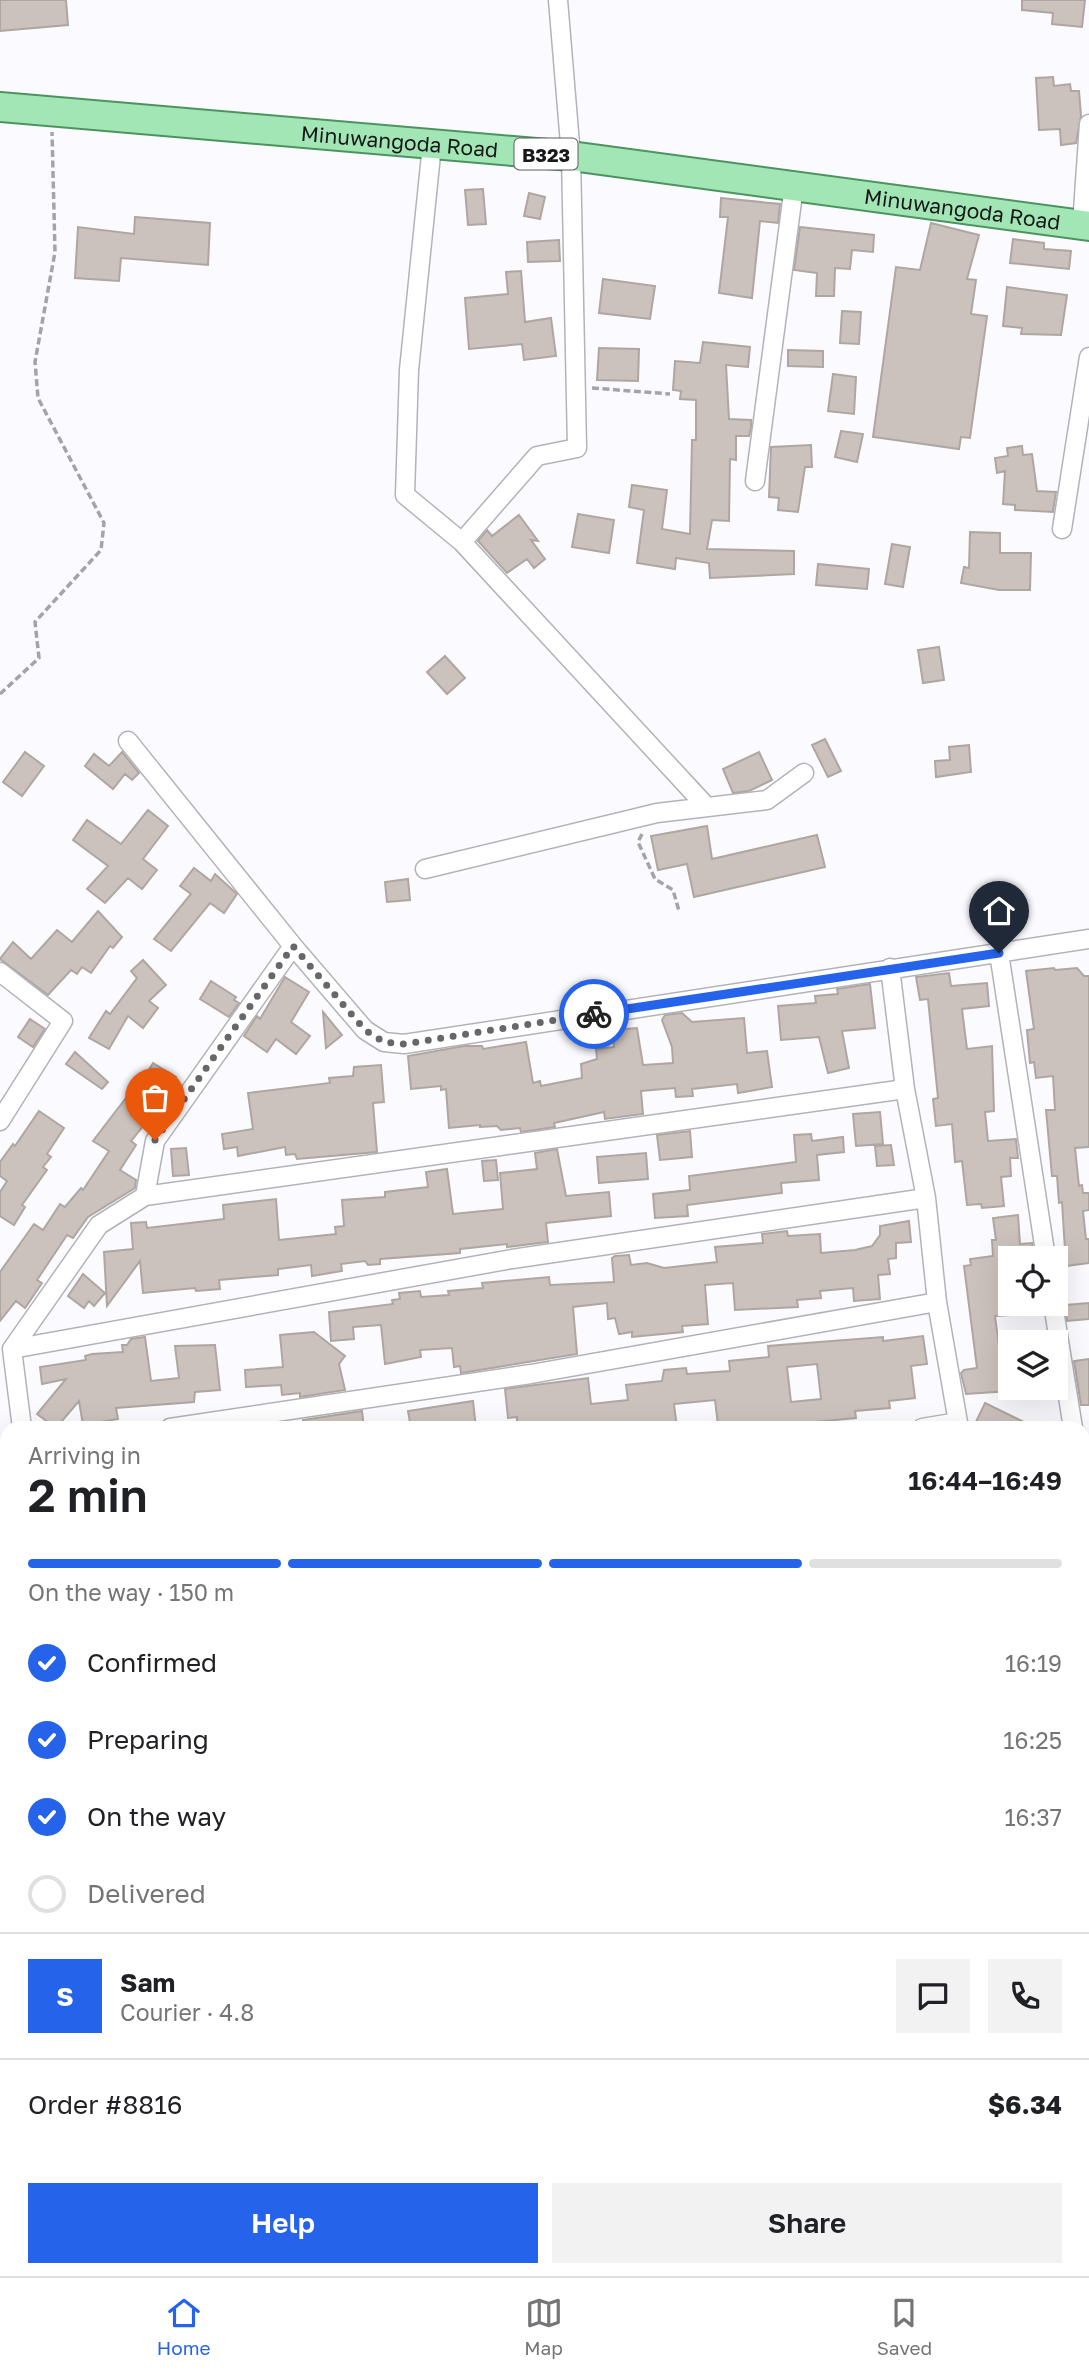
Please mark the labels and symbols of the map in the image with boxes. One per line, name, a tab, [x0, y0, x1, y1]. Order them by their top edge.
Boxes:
street label: Minuwangoda Road	[300, 120, 499, 163]
road number: B323	[514, 138, 578, 170]
street label: Minuwangoda Road	[863, 183, 1062, 235]
pin	[969, 881, 1029, 953]
courier	[559, 979, 629, 1049]
pin	[125, 1068, 185, 1140]

